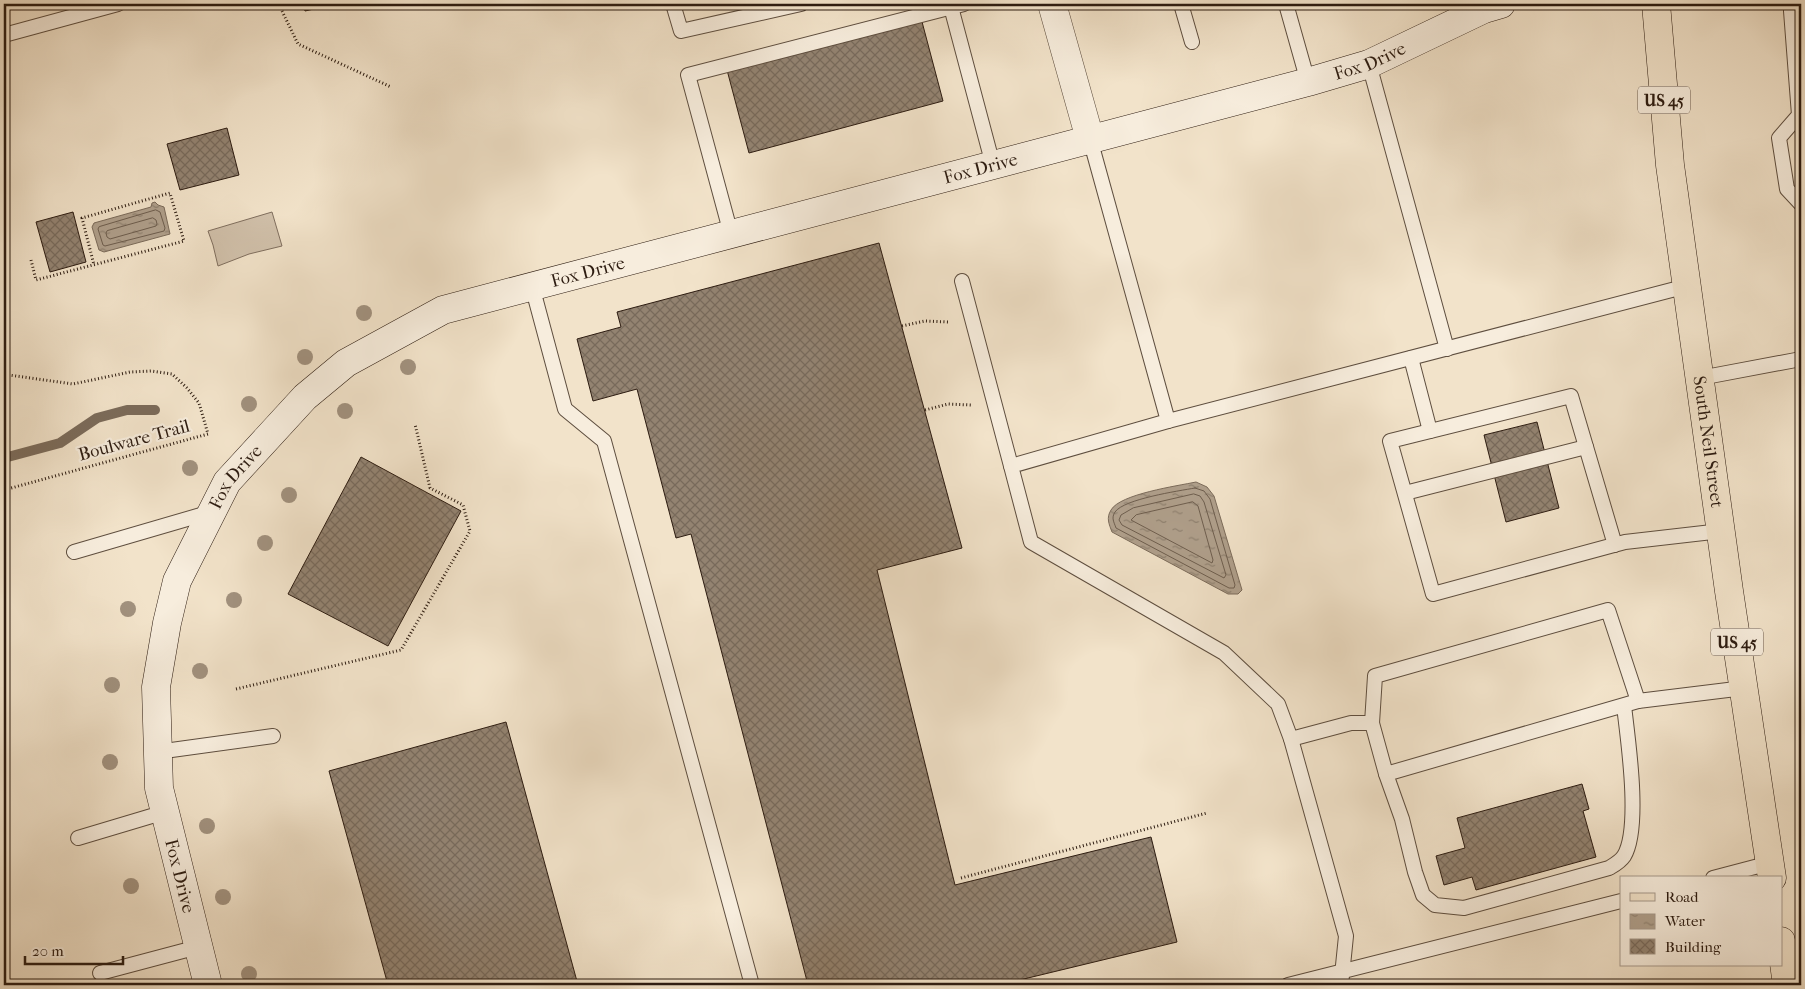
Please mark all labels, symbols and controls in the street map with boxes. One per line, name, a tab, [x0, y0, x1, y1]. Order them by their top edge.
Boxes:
street label: Fox Drive	[1331, 38, 1409, 85]
road number: US 45	[1638, 86, 1690, 114]
street label: Fox Drive	[941, 149, 1020, 189]
street label: Fox Drive	[549, 252, 627, 292]
street label: South Neil Street	[1688, 375, 1727, 510]
street label: Boulware Trail	[76, 415, 192, 465]
street label: Fox Drive	[205, 441, 267, 513]
road number: US 45	[1711, 628, 1763, 656]
street label: Fox Drive	[160, 837, 199, 915]
legend	[1620, 876, 1782, 966]
text: Road	[1665, 888, 1699, 906]
text: Water	[1664, 912, 1705, 930]
scale bar	[25, 934, 122, 966]
text: Building	[1665, 938, 1722, 956]
text: 20 m	[32, 942, 64, 960]

